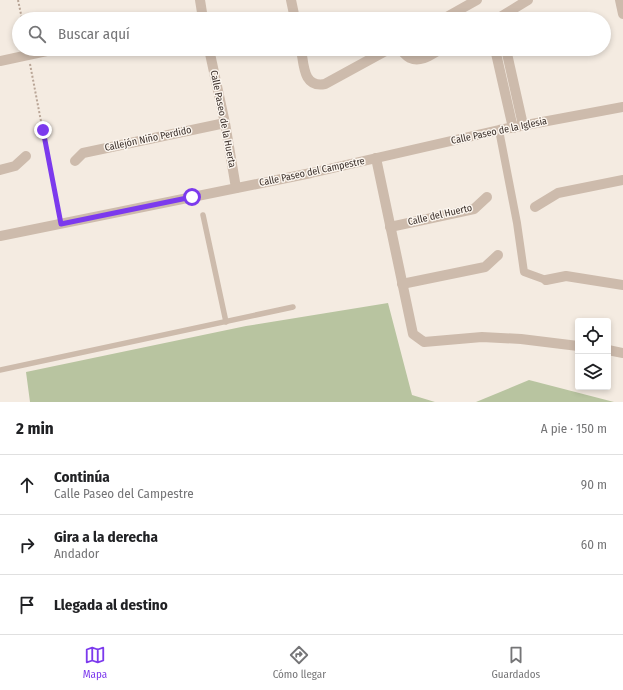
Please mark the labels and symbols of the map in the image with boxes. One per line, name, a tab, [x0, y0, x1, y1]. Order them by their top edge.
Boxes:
street label: Calle Paseo de la Huerta	[208, 69, 238, 169]
street label: Calle Paseo de la Iglesia	[450, 115, 548, 147]
route end	[34, 121, 52, 139]
street label: Callejón Niño Perdido	[104, 124, 192, 154]
street label: Calle Paseo del Campestre	[258, 155, 366, 189]
route start	[183, 188, 201, 206]
street label: Calle del Huerto	[407, 202, 473, 228]

